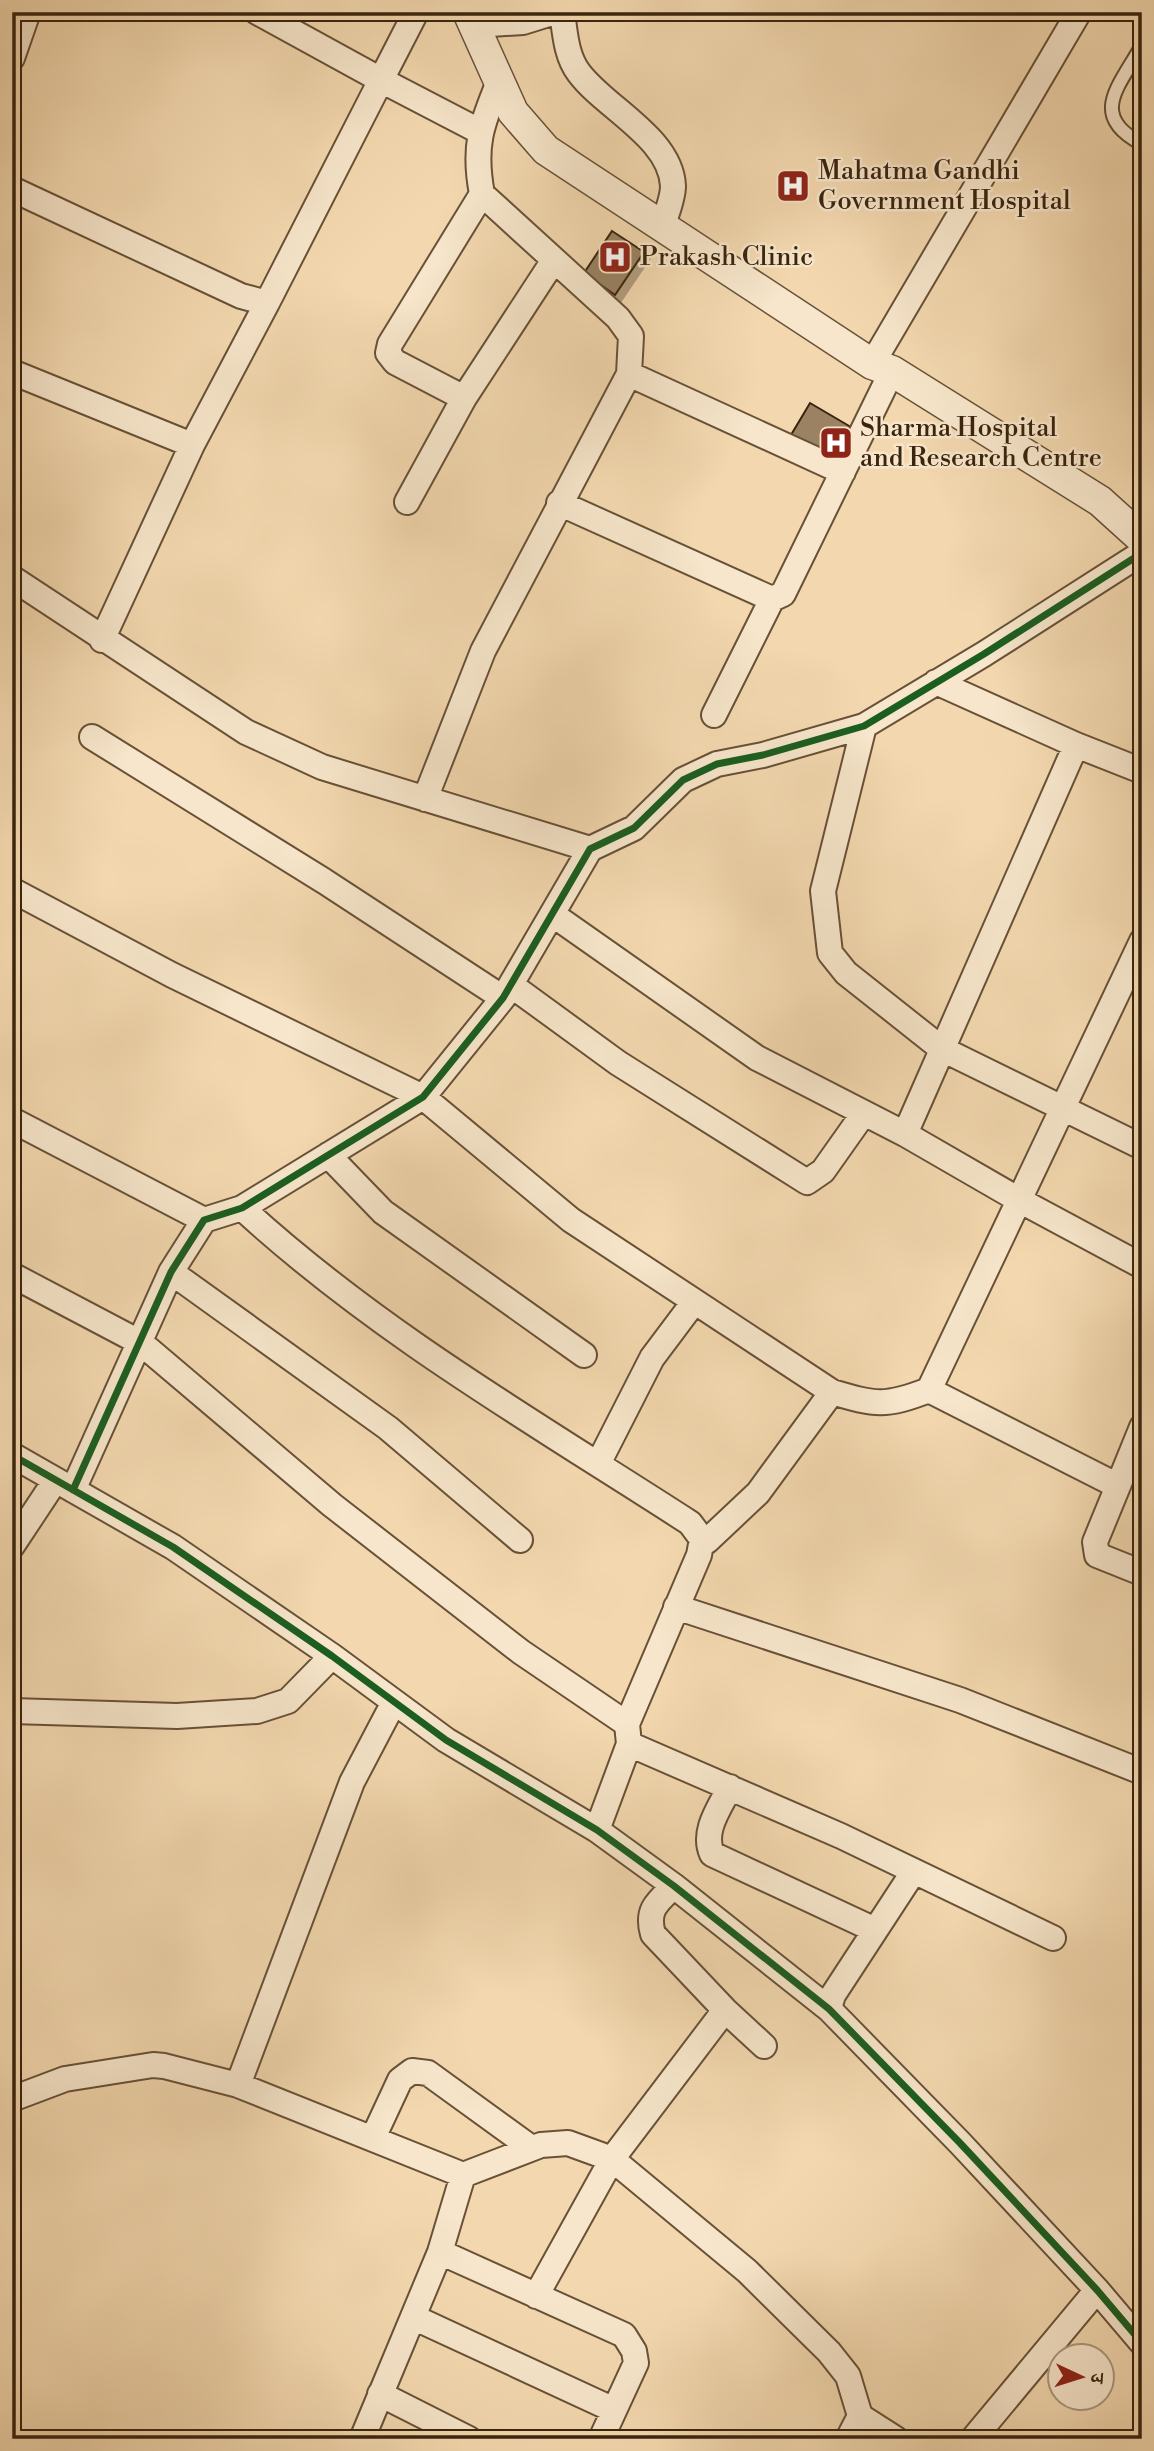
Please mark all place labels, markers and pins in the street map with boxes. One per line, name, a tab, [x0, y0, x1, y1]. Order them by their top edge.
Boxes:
place label: Mahatma Gandhi Government Hospital	[818, 155, 1071, 217]
hospital icon: Mahatma Gandhi Government Hospital	[774, 167, 812, 205]
hospital icon: Prakash Clinic	[596, 238, 634, 276]
place label: Prakash Clinic	[640, 241, 813, 273]
place label: Sharma Hospital and Research Centre	[860, 412, 1102, 474]
hospital icon: Sharma Hospital and Research Centre	[817, 424, 855, 462]

